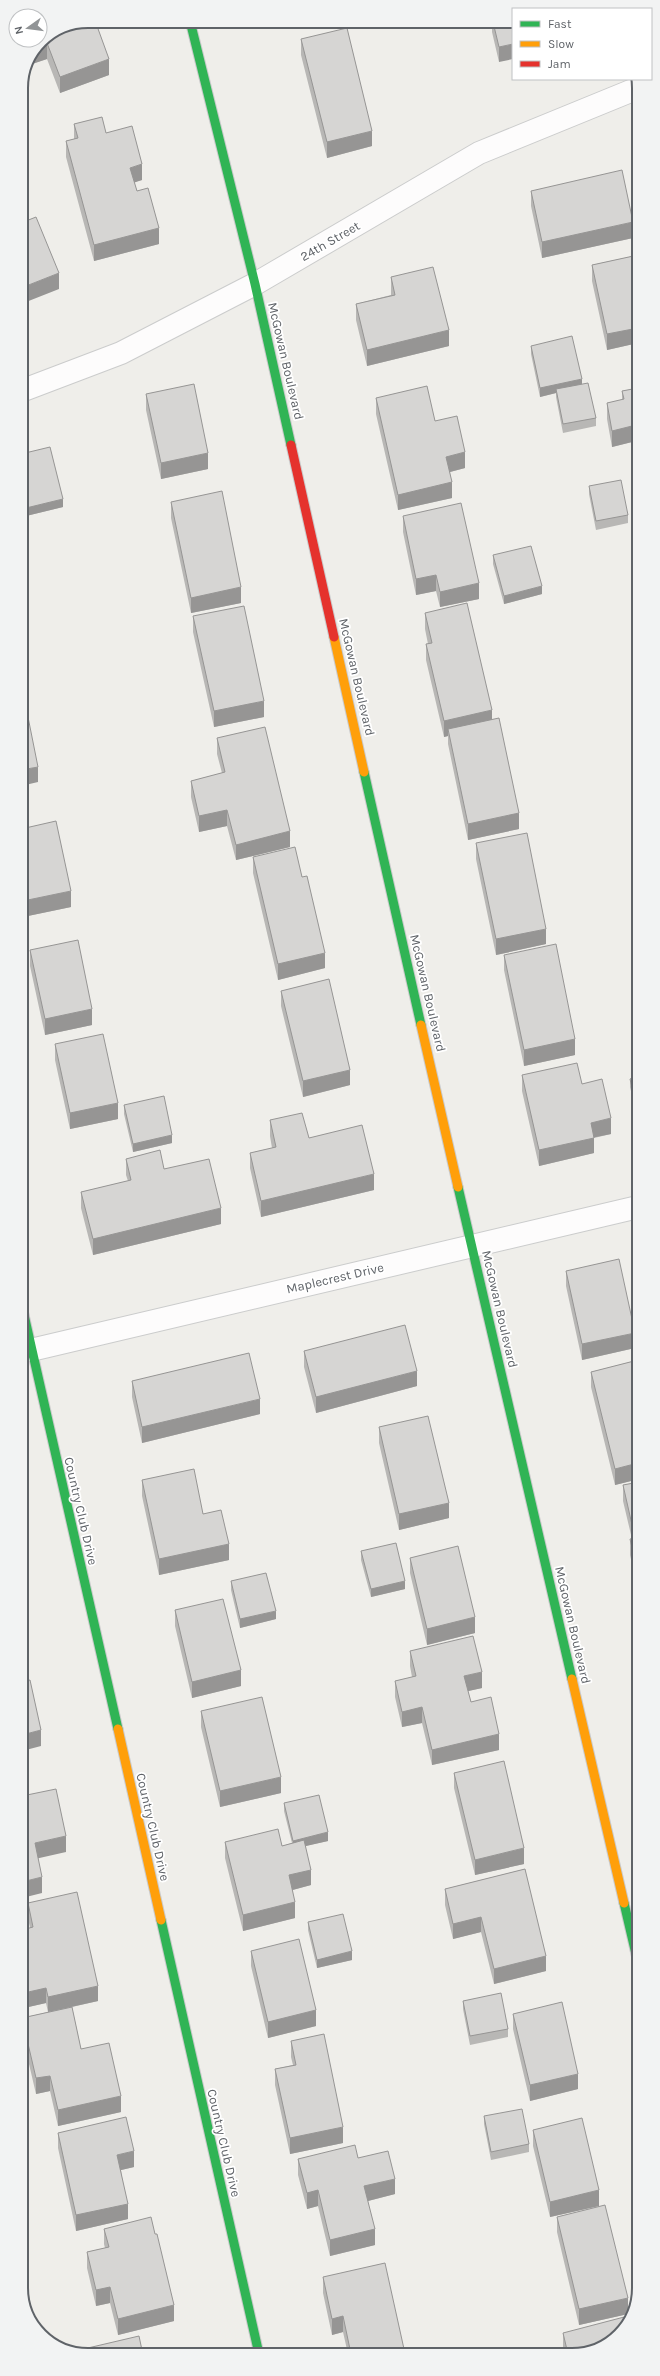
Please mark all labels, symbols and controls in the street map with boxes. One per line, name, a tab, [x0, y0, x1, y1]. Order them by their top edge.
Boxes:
north arrow	[8, 8, 48, 48]
legend	[512, 8, 652, 80]
text: Fast	[548, 17, 572, 31]
text: N	[12, 25, 26, 36]
text: Slow	[548, 37, 574, 51]
text: Jam	[548, 57, 571, 71]
street label: 24th Street	[298, 218, 363, 264]
street label: McGowan Boulevard	[265, 301, 307, 421]
street label: McGowan Boulevard	[336, 617, 378, 737]
street label: McGowan Boulevard	[407, 933, 449, 1053]
street label: McGowan Boulevard	[479, 1249, 521, 1369]
street label: Maplecrest Drive	[285, 1259, 385, 1296]
street label: Country Club Drive	[61, 1456, 101, 1567]
street label: McGowan Boulevard	[552, 1565, 594, 1685]
street label: Country Club Drive	[133, 1772, 173, 1883]
street label: Country Club Drive	[204, 2088, 244, 2199]

